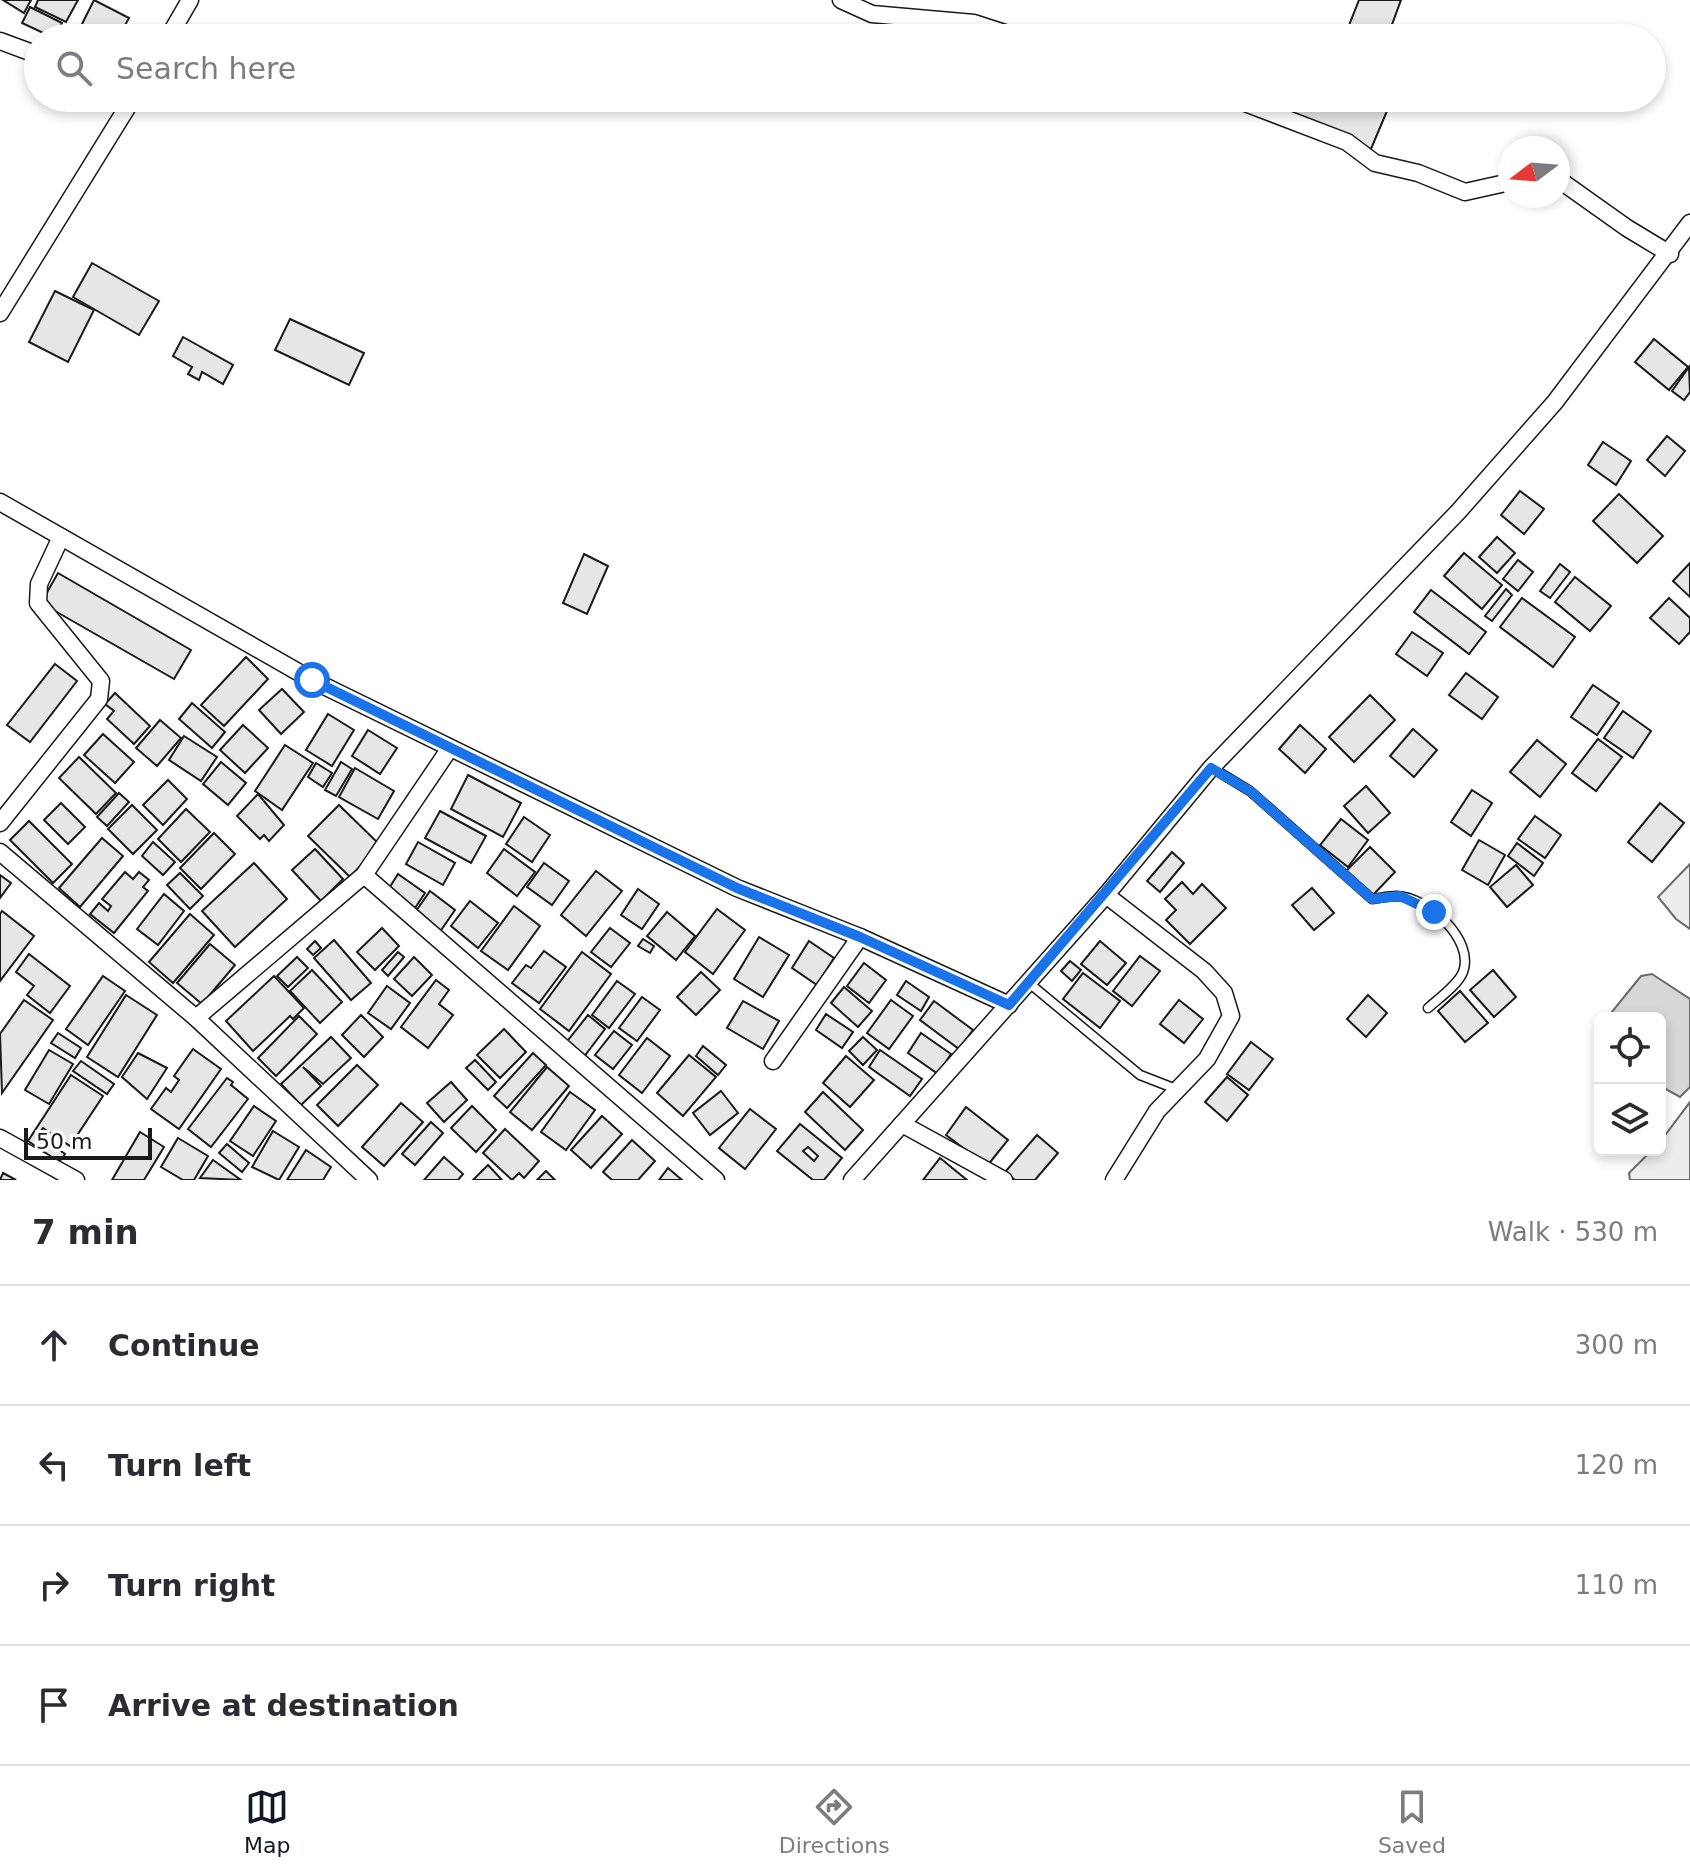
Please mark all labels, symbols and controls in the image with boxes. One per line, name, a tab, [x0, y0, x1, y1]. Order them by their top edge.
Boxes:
search box	[24, 24, 1666, 112]
icon: search	[52, 46, 96, 90]
text: Search here	[116, 51, 296, 86]
north arrow	[1498, 136, 1570, 208]
route start	[294, 662, 330, 698]
route end	[1416, 894, 1452, 930]
map controls	[1594, 1012, 1666, 1156]
button: locate	[1594, 1012, 1666, 1084]
button: layers	[1594, 1084, 1666, 1156]
scale bar	[24, 1124, 152, 1160]
text: 50 m	[36, 1129, 92, 1154]
text: 7 min	[32, 1212, 139, 1252]
text: Walk · 530 m	[1488, 1217, 1658, 1247]
icon: ahead	[32, 1323, 76, 1367]
text: Continue	[108, 1328, 260, 1363]
text: 300 m	[1575, 1330, 1658, 1360]
icon: left	[32, 1443, 76, 1487]
text: Turn left	[108, 1448, 251, 1483]
text: 120 m	[1575, 1450, 1658, 1480]
icon: right	[32, 1563, 76, 1607]
text: Turn right	[108, 1568, 275, 1603]
text: 110 m	[1575, 1570, 1658, 1600]
icon: arrive	[32, 1683, 76, 1727]
text: Arrive at destination	[108, 1688, 459, 1723]
tab: Map	[244, 1785, 291, 1858]
tab: Directions	[779, 1785, 890, 1858]
tab: Saved	[1378, 1785, 1446, 1858]

